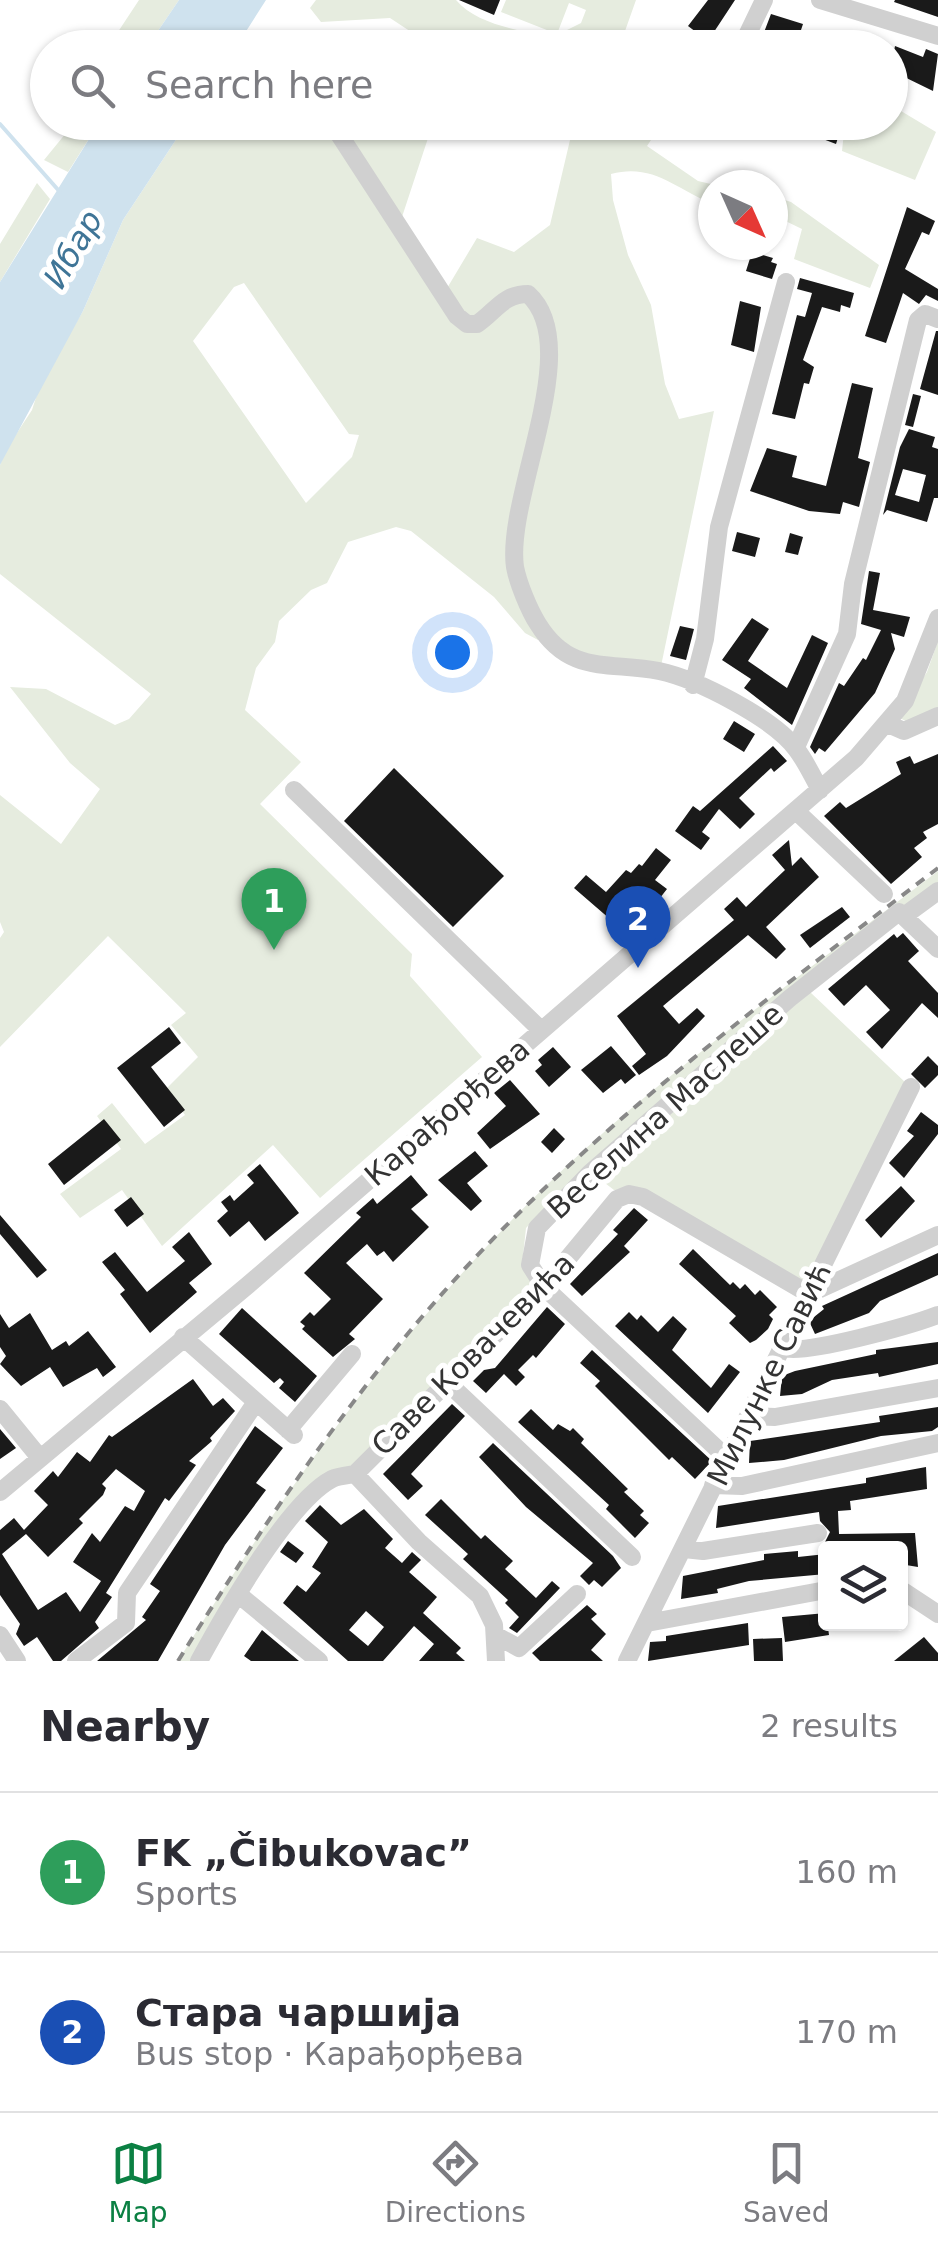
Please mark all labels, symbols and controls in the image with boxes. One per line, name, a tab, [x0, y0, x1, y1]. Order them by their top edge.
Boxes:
search box	[30, 30, 908, 140]
icon: search	[65, 58, 120, 113]
text: Search here	[145, 63, 373, 107]
north arrow	[698, 170, 788, 260]
water label: Ибар	[36, 203, 110, 295]
your location	[427, 627, 478, 678]
pin: 1	[242, 868, 306, 950]
pin: 2	[606, 886, 670, 968]
street label: Веселина Маслеше	[540, 996, 790, 1226]
street label: Карађорђева	[358, 1031, 536, 1193]
street label: Саве Ковачевића	[364, 1245, 582, 1463]
street label: Милунке Савић	[700, 1257, 838, 1491]
map controls	[818, 1541, 908, 1631]
button: layers	[818, 1541, 908, 1631]
text: Nearby	[40, 1702, 210, 1751]
text: 2 results	[760, 1707, 898, 1745]
text: FK „Čibukovac”	[135, 1831, 472, 1875]
text: 1	[61, 1853, 84, 1891]
text: 160 m	[796, 1853, 898, 1891]
text: Sports	[135, 1875, 238, 1913]
text: Стара чаршија	[135, 1991, 461, 2035]
text: 2	[61, 2013, 84, 2051]
text: 170 m	[796, 2013, 898, 2051]
text: Bus stop · Карађорђева	[135, 2035, 524, 2073]
tab: Map	[109, 2136, 168, 2229]
tab: Directions	[385, 2136, 526, 2229]
tab: Saved	[743, 2136, 829, 2229]

